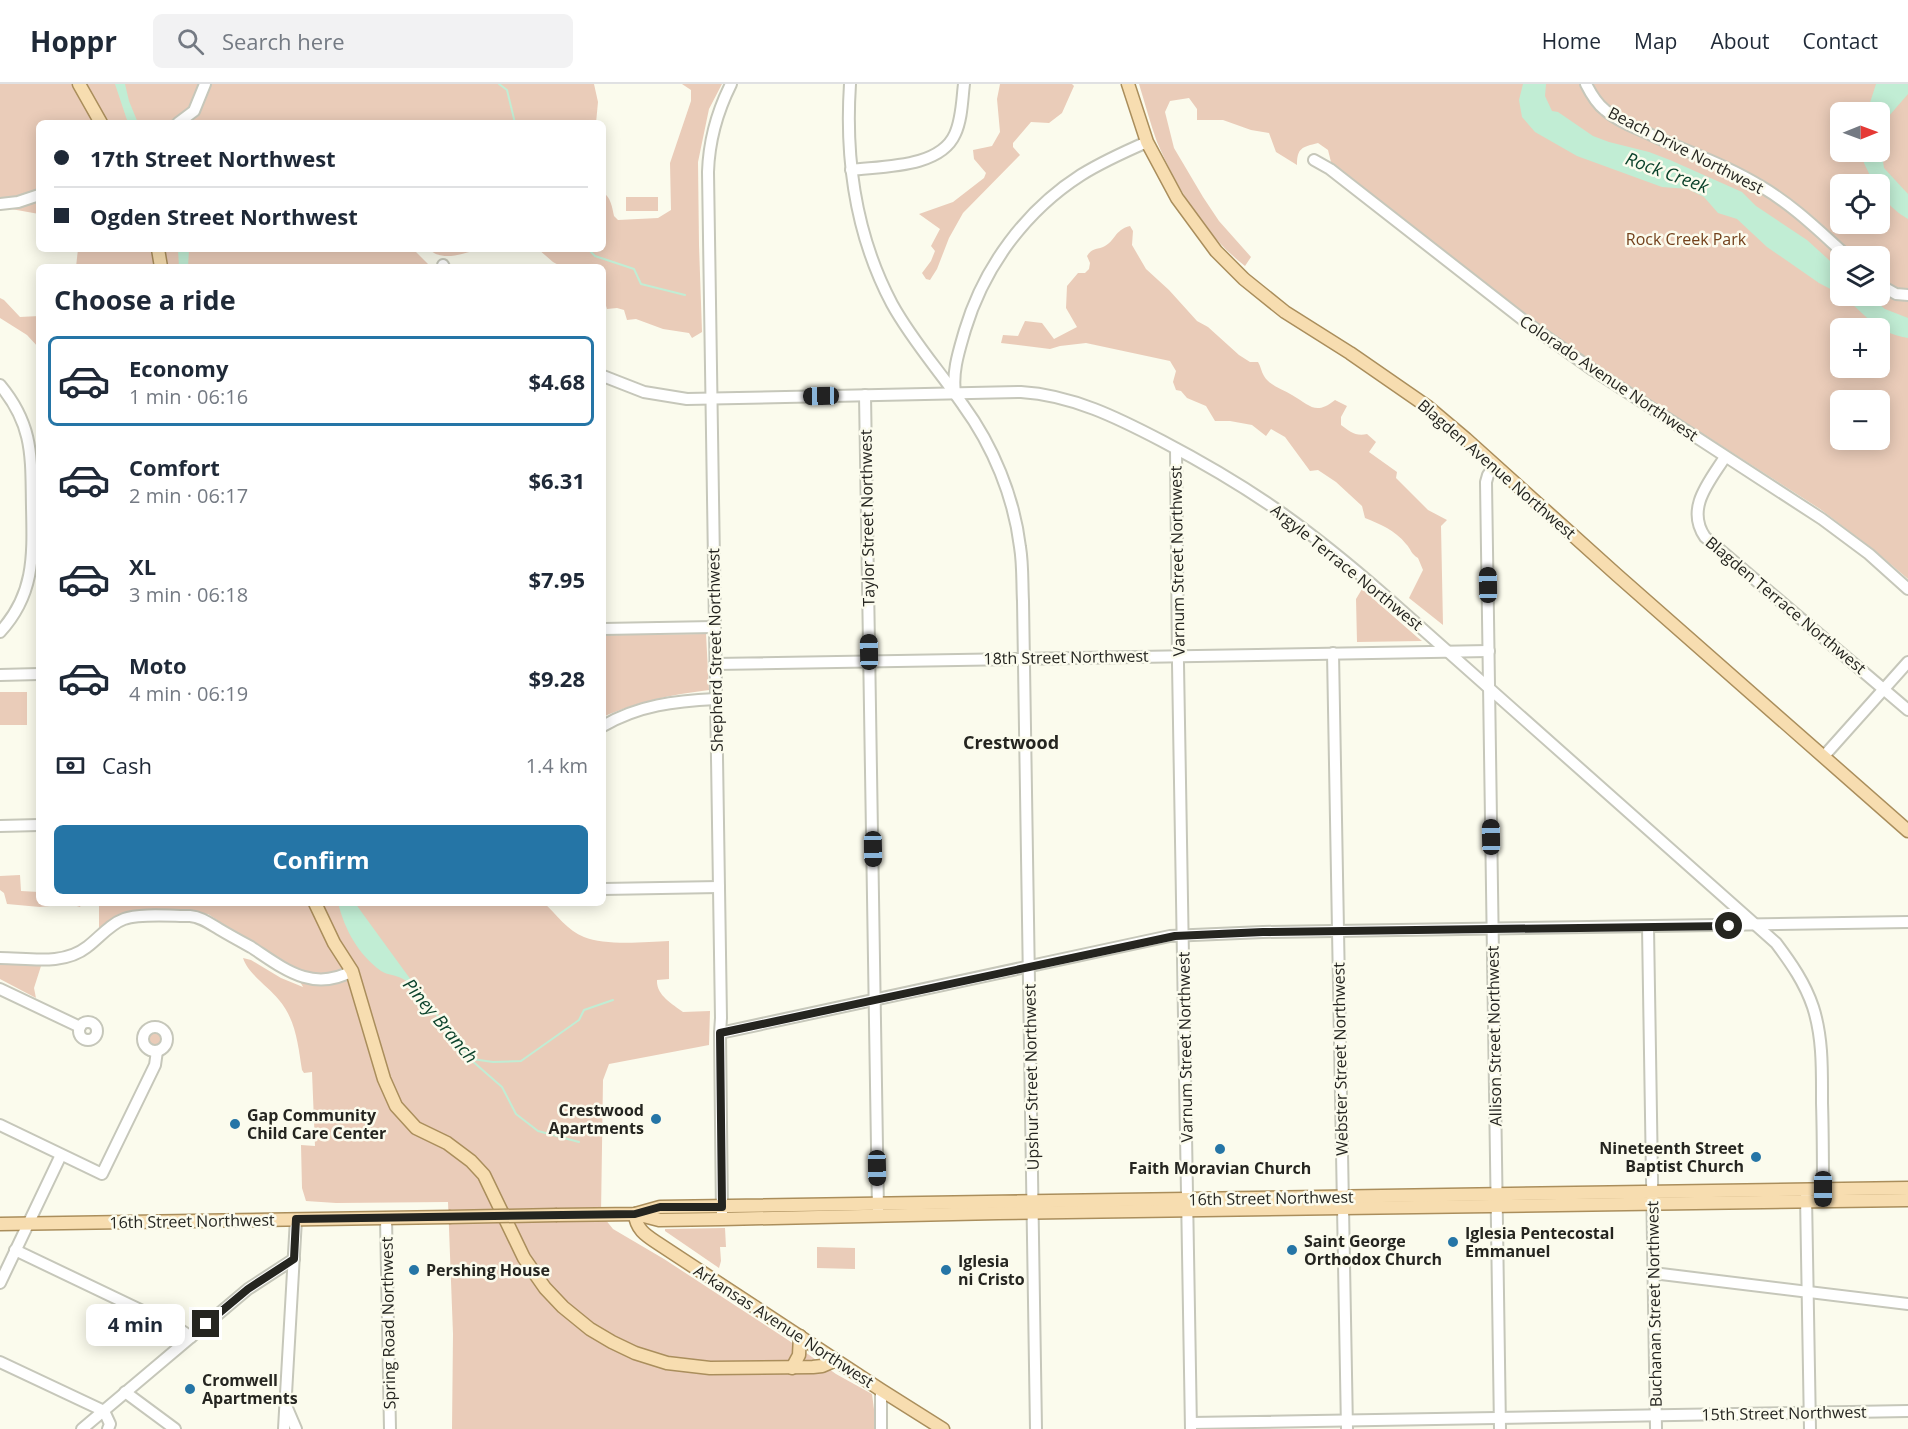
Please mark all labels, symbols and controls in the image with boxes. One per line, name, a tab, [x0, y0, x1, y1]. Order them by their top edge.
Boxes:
search box	[153, 14, 573, 68]
text: Hoppr	[30, 22, 117, 60]
icon: search	[174, 25, 207, 58]
text: Search here	[222, 26, 345, 56]
text: Home	[1542, 27, 1601, 55]
text: Map	[1634, 27, 1677, 55]
text: About	[1710, 27, 1770, 55]
text: Contact	[1803, 27, 1878, 55]
street label: Beach Drive Northwest	[1605, 101, 1768, 199]
north arrow	[1830, 102, 1890, 162]
map controls	[1830, 102, 1890, 450]
text: 17th Street Northwest	[90, 143, 336, 173]
water label: Rock Creek	[1623, 146, 1713, 199]
button: locate	[1830, 174, 1890, 234]
text: Ogden Street Northwest	[90, 201, 358, 231]
park label: Rock Creek Park	[1626, 228, 1747, 250]
button: layers	[1830, 246, 1890, 306]
text: Choose a ride	[54, 281, 236, 318]
street label: Colorado Avenue Northwest	[1516, 310, 1703, 446]
button: +	[1830, 318, 1890, 378]
text: Economy	[129, 353, 228, 383]
icon: car	[57, 354, 111, 408]
text: $4.68	[528, 366, 585, 396]
text: 1 min · 06:16	[129, 383, 248, 410]
car	[803, 387, 839, 405]
button: −	[1830, 390, 1890, 450]
street label: Blagden Avenue Northwest	[1413, 394, 1581, 544]
street label: Taylor Street Northwest	[854, 429, 880, 607]
text: Comfort	[129, 452, 220, 482]
icon: car	[57, 453, 111, 507]
text: $6.31	[528, 465, 585, 495]
street label: Varnum Street Northwest	[1164, 465, 1190, 657]
text: 2 min · 06:17	[129, 482, 248, 509]
street label: Argyle Terrace Northwest	[1266, 499, 1428, 635]
street label: Blagden Terrace Northwest	[1701, 531, 1871, 679]
street label: Shepherd Street Northwest	[702, 548, 728, 752]
text: XL	[129, 551, 156, 581]
icon: car	[57, 552, 111, 606]
text: $7.95	[528, 564, 585, 594]
car	[1479, 567, 1497, 603]
text: 3 min · 06:18	[129, 581, 248, 608]
car	[860, 634, 878, 670]
street label: 18th Street Northwest	[983, 645, 1149, 669]
text: Moto	[129, 650, 187, 680]
icon: car	[57, 651, 111, 705]
text: $9.28	[528, 663, 585, 693]
text: 4 min · 06:19	[129, 680, 248, 707]
district label: Crestwood	[963, 730, 1059, 754]
icon: cash	[54, 749, 87, 782]
text: Cash	[102, 750, 152, 780]
text: 1.4 km	[526, 752, 588, 779]
car	[1482, 819, 1500, 855]
button: Confirm	[54, 825, 588, 894]
car	[864, 831, 882, 867]
route start	[1715, 912, 1742, 939]
street label: Allison Street Northwest	[1481, 945, 1507, 1127]
street label: Varnum Street Northwest	[1172, 951, 1198, 1143]
street label: Webster Street Northwest	[1327, 962, 1353, 1156]
water label: Piney Branch	[398, 973, 483, 1068]
street label: Upshur Street Northwest	[1018, 983, 1044, 1171]
place label: Crestwood Apartments	[548, 1099, 644, 1139]
place label: Gap Community Child Care Center	[247, 1104, 386, 1144]
marker: Crestwood Apartments	[649, 1112, 663, 1126]
marker: Gap Community Child Care Center	[228, 1117, 242, 1131]
place label: Nineteenth Street Baptist Church	[1599, 1137, 1744, 1177]
marker: Faith Moravian Church	[1213, 1142, 1227, 1156]
car	[868, 1150, 886, 1186]
marker: Nineteenth Street Baptist Church	[1749, 1150, 1763, 1164]
place label: Faith Moravian Church	[1129, 1157, 1311, 1179]
car	[1814, 1171, 1832, 1207]
street label: 16th Street Northwest	[1188, 1186, 1354, 1210]
street label: Buchanan Street Northwest	[1641, 1200, 1667, 1407]
street label: 16th Street Northwest	[109, 1209, 275, 1233]
place label: Iglesia Pentecostal Emmanuel	[1465, 1222, 1614, 1262]
place label: Saint George Orthodox Church	[1304, 1230, 1442, 1270]
marker: Iglesia Pentecostal Emmanuel	[1446, 1235, 1460, 1249]
street label: Spring Road Northwest	[375, 1236, 401, 1409]
marker: Saint George Orthodox Church	[1285, 1243, 1299, 1257]
place label: Iglesia ni Cristo	[958, 1250, 1025, 1290]
place label: Pershing House	[426, 1259, 550, 1281]
street label: Arkansas Avenue Northwest	[690, 1259, 878, 1393]
marker: Pershing House	[407, 1263, 421, 1277]
marker: Iglesia ni Cristo	[939, 1263, 953, 1277]
callout: 4 min	[86, 1303, 185, 1345]
route end	[192, 1310, 219, 1337]
text: 4 min	[108, 1311, 163, 1338]
place label: Cromwell Apartments	[202, 1369, 298, 1409]
marker: Cromwell Apartments	[183, 1382, 197, 1396]
street label: 15th Street Northwest	[1701, 1401, 1867, 1425]

